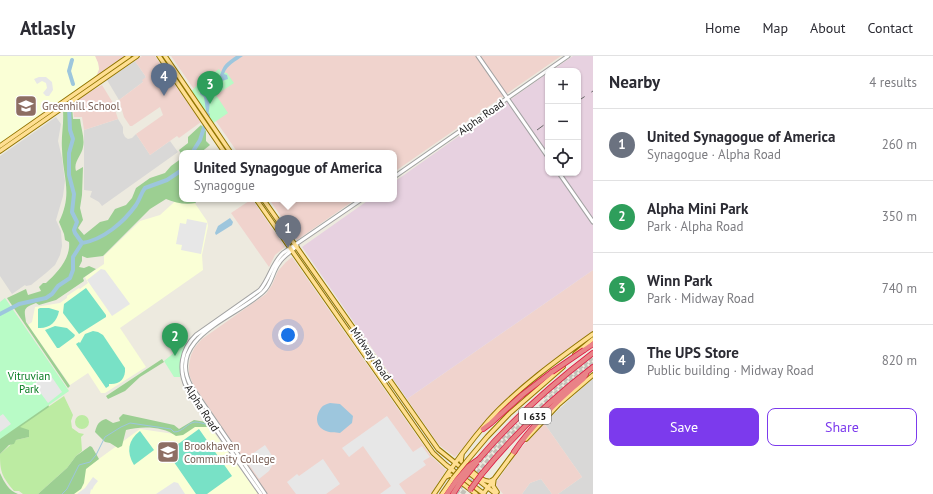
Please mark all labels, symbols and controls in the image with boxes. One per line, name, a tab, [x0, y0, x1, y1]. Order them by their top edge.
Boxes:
text: Atlasly	[20, 16, 75, 40]
text: Home	[705, 19, 740, 37]
text: Map	[762, 19, 788, 37]
text: About	[810, 19, 846, 37]
text: Contact	[868, 19, 913, 37]
pin: 4	[151, 63, 177, 96]
map controls	[545, 68, 581, 176]
button: +	[545, 68, 581, 104]
pin: 3	[197, 71, 223, 104]
text: Nearby	[609, 71, 660, 93]
text: 4 results	[869, 74, 917, 91]
school or university icon: Greenhill School	[13, 93, 39, 119]
street label: Alpha Road	[455, 96, 507, 138]
place label: Greenhill School	[42, 99, 120, 113]
button: −	[545, 104, 581, 140]
text: United Synagogue of America	[647, 127, 836, 146]
text: 1	[618, 136, 626, 153]
text: 260 m	[882, 136, 917, 153]
button: locate	[545, 140, 581, 176]
text: Synagogue · Alpha Road	[647, 146, 781, 163]
popup	[179, 150, 397, 202]
text: United Synagogue of America	[194, 158, 382, 177]
text: Synagogue	[194, 177, 255, 194]
text: Alpha Mini Park	[647, 199, 748, 218]
text: 2	[618, 208, 626, 225]
text: 350 m	[882, 208, 917, 225]
pin: 1	[275, 215, 301, 248]
text: Park · Alpha Road	[647, 218, 744, 235]
text: Winn Park	[647, 271, 712, 290]
text: 3	[618, 280, 626, 297]
text: 740 m	[882, 280, 917, 297]
text: Park · Midway Road	[647, 290, 754, 307]
pin: 2	[162, 323, 188, 356]
your location	[278, 325, 298, 345]
street label: Midway Road	[347, 325, 395, 384]
text: The UPS Store	[647, 343, 739, 362]
text: 4	[618, 352, 626, 369]
text: 820 m	[882, 352, 917, 369]
text: Public building · Midway Road	[647, 362, 814, 379]
park label: Vitruvian Park	[7, 369, 50, 396]
street label: Alpha Road	[182, 382, 222, 434]
road number: I 635	[519, 408, 551, 424]
button: Save	[609, 408, 759, 446]
button: Share	[767, 408, 917, 446]
school or university icon: Brookhaven Community College	[155, 439, 181, 465]
place label: Brookhaven Community College	[184, 439, 276, 466]

